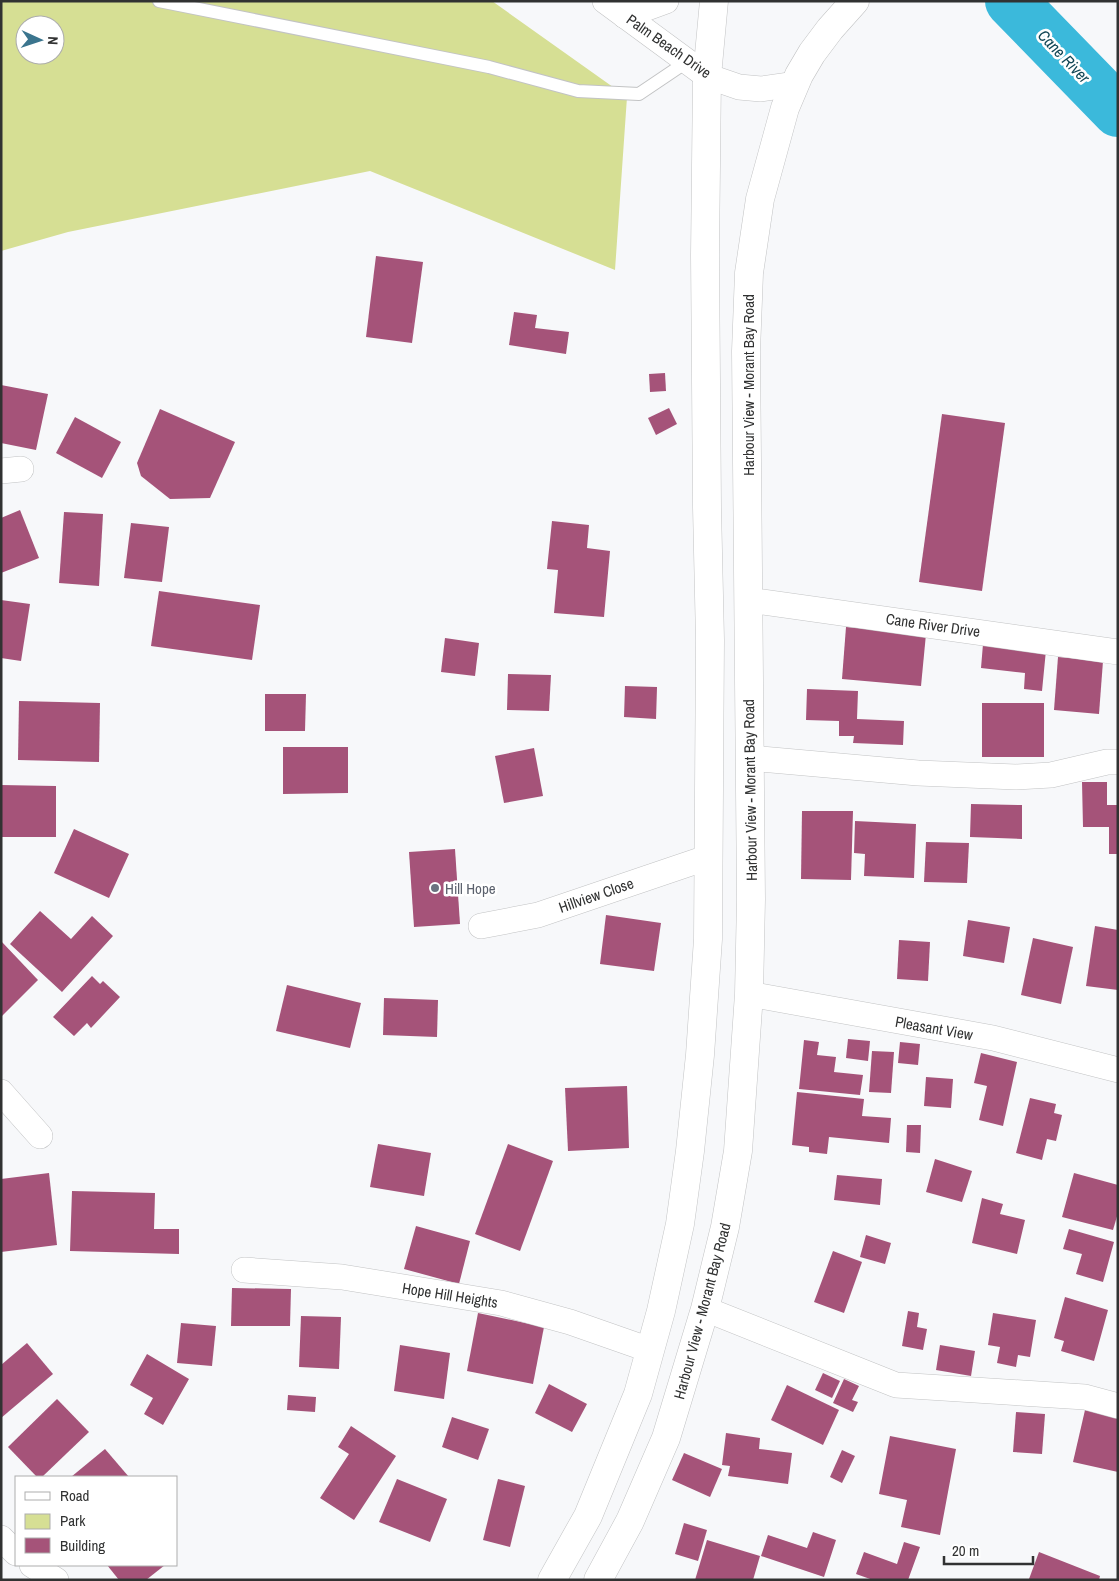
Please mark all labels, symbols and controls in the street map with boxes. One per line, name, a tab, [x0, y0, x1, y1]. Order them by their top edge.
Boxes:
street label: Palm Beach Drive	[622, 9, 716, 83]
north arrow	[15, 15, 65, 65]
water label: Cane River	[1033, 24, 1095, 88]
text: N	[44, 36, 62, 45]
street label: Harbour View - Morant Bay Road	[738, 294, 759, 476]
street label: Cane River Drive	[884, 608, 982, 642]
street label: Harbour View - Morant Bay Road	[738, 699, 762, 881]
street label: Hillview Close	[556, 872, 636, 918]
place label: Hill Hope	[445, 878, 496, 899]
marker: Hill Hope	[429, 882, 441, 894]
street label: Pleasant View	[894, 1011, 975, 1045]
street label: Harbour View - Morant Bay Road	[668, 1221, 736, 1401]
street label: Hope Hill Heights	[401, 1277, 499, 1313]
legend	[15, 1476, 178, 1566]
text: Road	[60, 1485, 89, 1506]
text: Park	[60, 1510, 86, 1531]
scale bar	[944, 1534, 1033, 1566]
text: Building	[60, 1535, 105, 1556]
text: 20 m	[952, 1540, 979, 1561]

